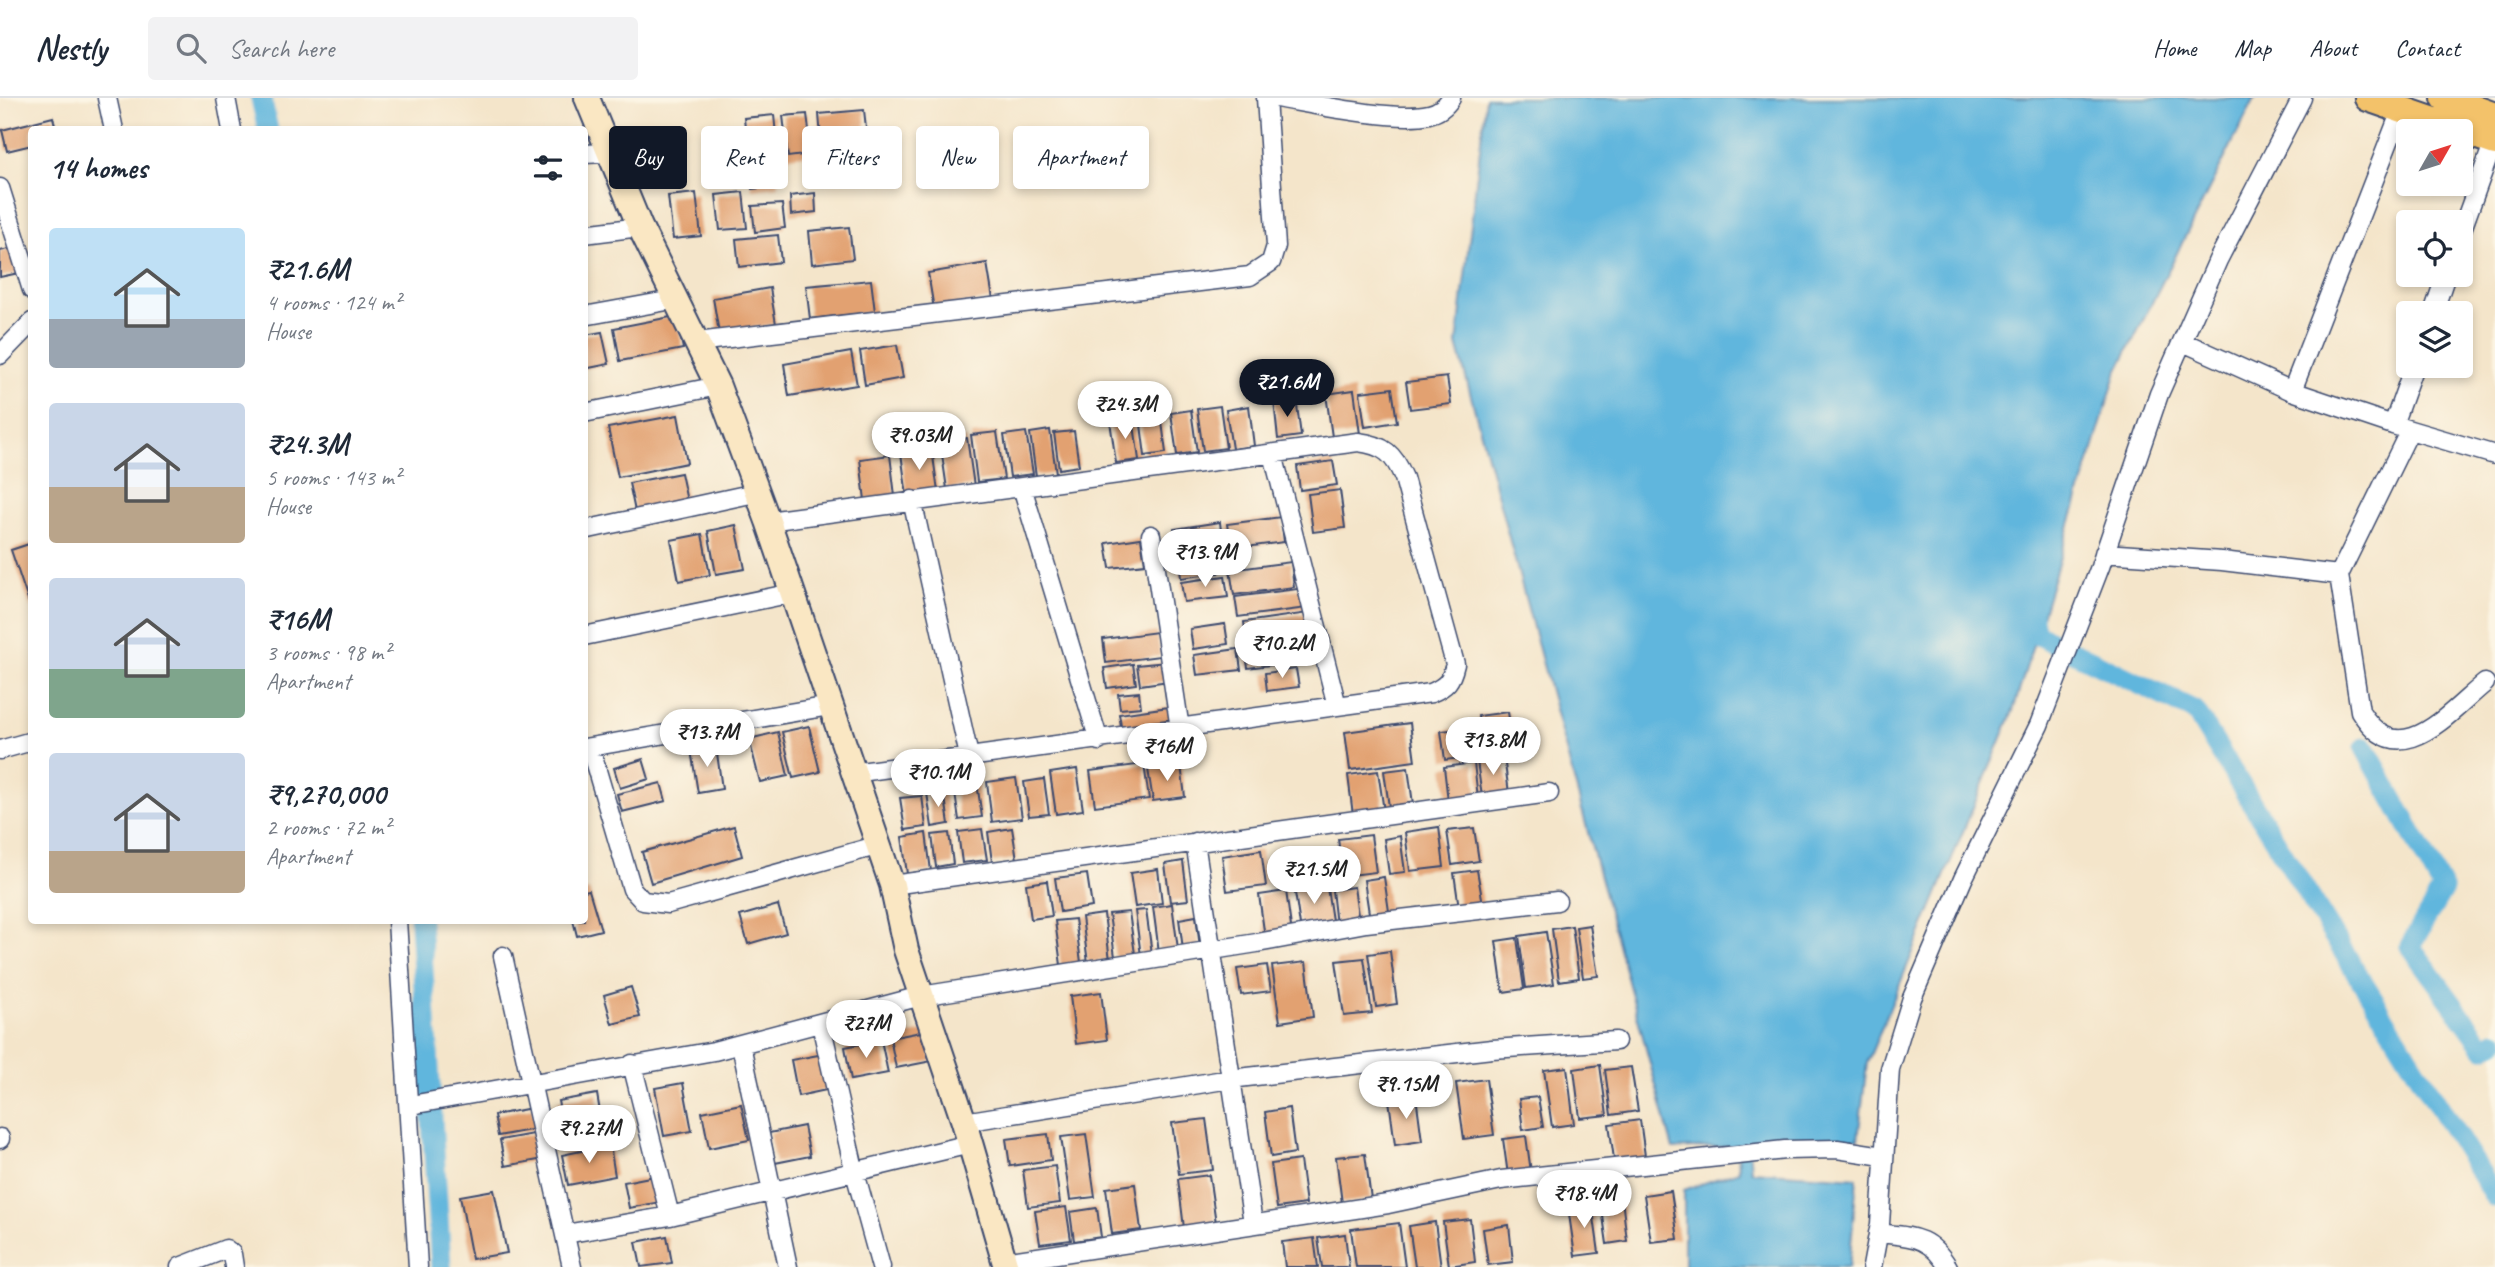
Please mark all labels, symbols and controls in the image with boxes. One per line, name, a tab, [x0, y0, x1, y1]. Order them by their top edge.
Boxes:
search box	[148, 17, 638, 80]
text: Nestly	[35, 27, 106, 69]
icon: search	[172, 29, 210, 67]
text: Search here	[228, 32, 334, 65]
text: Home	[2153, 33, 2196, 63]
text: Map	[2234, 33, 2271, 63]
text: About	[2309, 33, 2357, 63]
text: Contact	[2395, 33, 2460, 63]
north arrow	[2396, 119, 2473, 196]
map controls	[2396, 119, 2473, 378]
chip: Buy	[609, 126, 687, 189]
chip: Rent	[701, 126, 788, 189]
chip: Filters	[802, 126, 902, 189]
chip: New	[916, 126, 999, 189]
chip: Apartment	[1013, 126, 1149, 189]
text: 14 homes	[49, 149, 147, 187]
icon: filters	[529, 149, 567, 187]
button: locate	[2396, 210, 2473, 287]
text: ₹21.6M	[266, 250, 348, 288]
icon: home	[105, 256, 189, 340]
text: 4 rooms · 124 m²	[266, 288, 401, 317]
button: layers	[2396, 301, 2473, 378]
text: House	[266, 317, 311, 346]
pin: ₹21.6M	[1230, 360, 1344, 419]
text: ₹21.6M	[1255, 367, 1319, 396]
pin: ₹24.3M	[1068, 382, 1182, 441]
text: ₹24.3M	[1094, 389, 1156, 418]
pin: ₹9.03M	[862, 412, 976, 472]
text: ₹9.03M	[888, 420, 950, 449]
text: ₹24.3M	[266, 425, 348, 463]
icon: home	[105, 431, 189, 515]
text: 5 rooms · 143 m²	[266, 463, 401, 492]
text: House	[266, 492, 311, 521]
pin: ₹13.9M	[1148, 530, 1262, 589]
text: ₹13.9M	[1174, 537, 1236, 566]
text: ₹16M	[266, 600, 329, 638]
icon: home	[105, 606, 189, 690]
pin: ₹10.2M	[1225, 620, 1339, 680]
text: ₹10.2M	[1251, 628, 1313, 657]
text: 3 rooms · 98 m²	[266, 638, 390, 667]
text: Apartment	[266, 667, 351, 696]
pin: ₹13.7M	[650, 710, 764, 769]
text: ₹13.7M	[676, 717, 738, 746]
pin: ₹13.8M	[1436, 718, 1550, 777]
pin: ₹16M	[1126, 724, 1208, 783]
text: ₹13.8M	[1462, 725, 1524, 754]
text: ₹16M	[1143, 731, 1191, 760]
pin: ₹10.1M	[881, 750, 995, 809]
text: ₹10.1M	[907, 757, 969, 786]
text: ₹9,270,000	[266, 775, 385, 813]
icon: home	[105, 781, 189, 865]
text: 2 rooms · 72 m²	[266, 813, 390, 842]
text: Apartment	[266, 842, 351, 871]
pin: ₹21.5M	[1257, 846, 1371, 906]
text: ₹21.5M	[1283, 854, 1345, 883]
pin: ₹27M	[825, 1000, 907, 1060]
text: ₹27M	[842, 1008, 890, 1037]
pin: ₹9.15M	[1349, 1062, 1463, 1121]
text: ₹9.15M	[1375, 1069, 1437, 1098]
pin: ₹9.27M	[532, 1105, 646, 1165]
text: ₹9.27M	[558, 1113, 620, 1142]
pin: ₹18.4M	[1527, 1170, 1641, 1230]
text: ₹18.4M	[1553, 1178, 1615, 1207]

